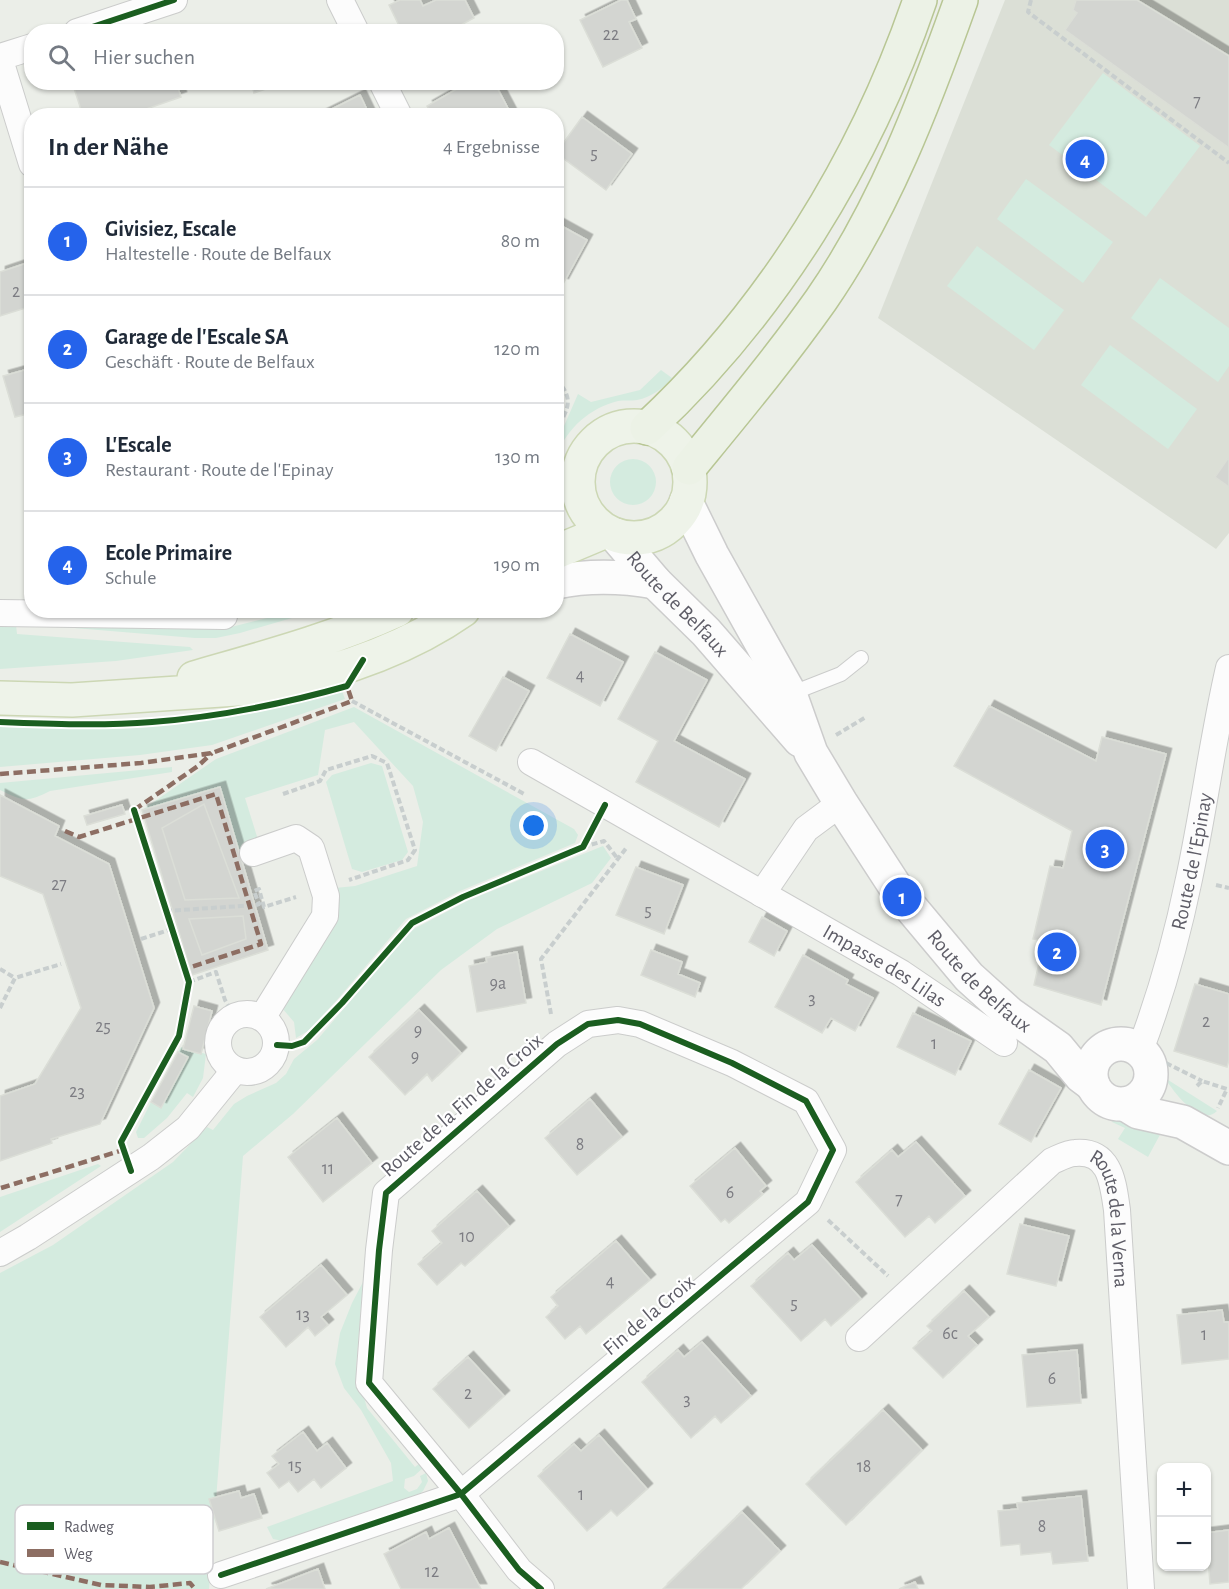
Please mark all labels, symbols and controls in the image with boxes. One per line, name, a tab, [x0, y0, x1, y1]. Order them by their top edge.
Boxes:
search box	[24, 24, 564, 90]
house number: 22	[603, 26, 619, 44]
icon: search	[45, 41, 78, 74]
text: Hier suchen	[93, 46, 195, 68]
house number: 7	[1193, 93, 1201, 111]
text: In der Nähe	[48, 134, 168, 160]
pin: 4	[1066, 136, 1104, 182]
text: 4 Ergebnisse	[443, 137, 540, 157]
house number: 5	[590, 145, 598, 163]
text: Givisiez, Escale	[105, 218, 236, 240]
text: 1	[64, 231, 71, 251]
text: 80 m	[501, 231, 540, 251]
text: Haltestelle · Route de Belfaux	[105, 244, 331, 264]
house number: 2	[12, 283, 20, 301]
text: Garage de l'Escale SA	[105, 326, 289, 348]
text: 2	[63, 339, 72, 359]
text: 120 m	[494, 339, 540, 359]
text: Geschäft · Route de Belfaux	[105, 352, 315, 372]
text: L'Escale	[105, 434, 172, 456]
text: 3	[63, 447, 72, 467]
text: 130 m	[495, 447, 540, 467]
text: Restaurant · Route de l'Epinay	[105, 460, 333, 480]
text: Ecole Primaire	[105, 542, 232, 564]
street label: Route de Belfaux	[623, 547, 733, 660]
text: 4	[62, 555, 73, 575]
text: 190 m	[494, 555, 540, 575]
text: Schule	[105, 568, 157, 588]
house number: 4	[576, 667, 585, 685]
street label: Route de l'Epinay	[1167, 791, 1216, 932]
your location	[519, 811, 548, 840]
pin: 3	[1086, 826, 1124, 872]
pin: 1	[882, 874, 922, 920]
house number: 27	[51, 876, 67, 894]
house number: 5	[644, 902, 652, 920]
street label: Impasse des Lilas	[820, 920, 950, 1011]
street label: Route de Belfaux	[923, 926, 1035, 1036]
pin: 2	[1038, 930, 1076, 974]
house number: 9a	[490, 975, 506, 993]
house number: 3	[808, 990, 816, 1008]
house number: 2	[1202, 1013, 1210, 1031]
house number: 25	[95, 1018, 111, 1036]
house number: 9	[414, 1022, 422, 1040]
street label: Route de la Fin de la Croix	[377, 1029, 547, 1181]
house number: 1	[931, 1035, 937, 1053]
house number: 9	[411, 1048, 419, 1066]
house number: 23	[69, 1083, 85, 1101]
house number: 8	[576, 1136, 584, 1154]
street label: Route de la Verna	[1086, 1145, 1132, 1289]
house number: 11	[322, 1160, 334, 1178]
house number: 6	[726, 1184, 734, 1202]
house number: 7	[895, 1191, 903, 1209]
house number: 10	[459, 1228, 475, 1246]
street label: Fin de la Croix	[599, 1271, 699, 1359]
house number: 4	[606, 1273, 615, 1291]
house number: 5	[790, 1295, 798, 1313]
house number: 13	[296, 1306, 310, 1324]
house number: 6c	[942, 1325, 958, 1343]
house number: 1	[1201, 1326, 1207, 1344]
house number: 6	[1048, 1370, 1056, 1388]
house number: 2	[464, 1385, 472, 1403]
house number: 3	[683, 1391, 691, 1409]
house number: 15	[288, 1457, 302, 1475]
house number: 18	[857, 1458, 871, 1476]
map controls	[1157, 1463, 1211, 1571]
button: +	[1157, 1463, 1211, 1517]
house number: 1	[578, 1486, 584, 1504]
legend	[15, 1505, 213, 1574]
button: −	[1157, 1517, 1211, 1571]
house number: 8	[1038, 1518, 1046, 1536]
text: Radweg	[64, 1519, 114, 1535]
text: Weg	[64, 1546, 93, 1562]
house number: 12	[425, 1563, 439, 1581]

